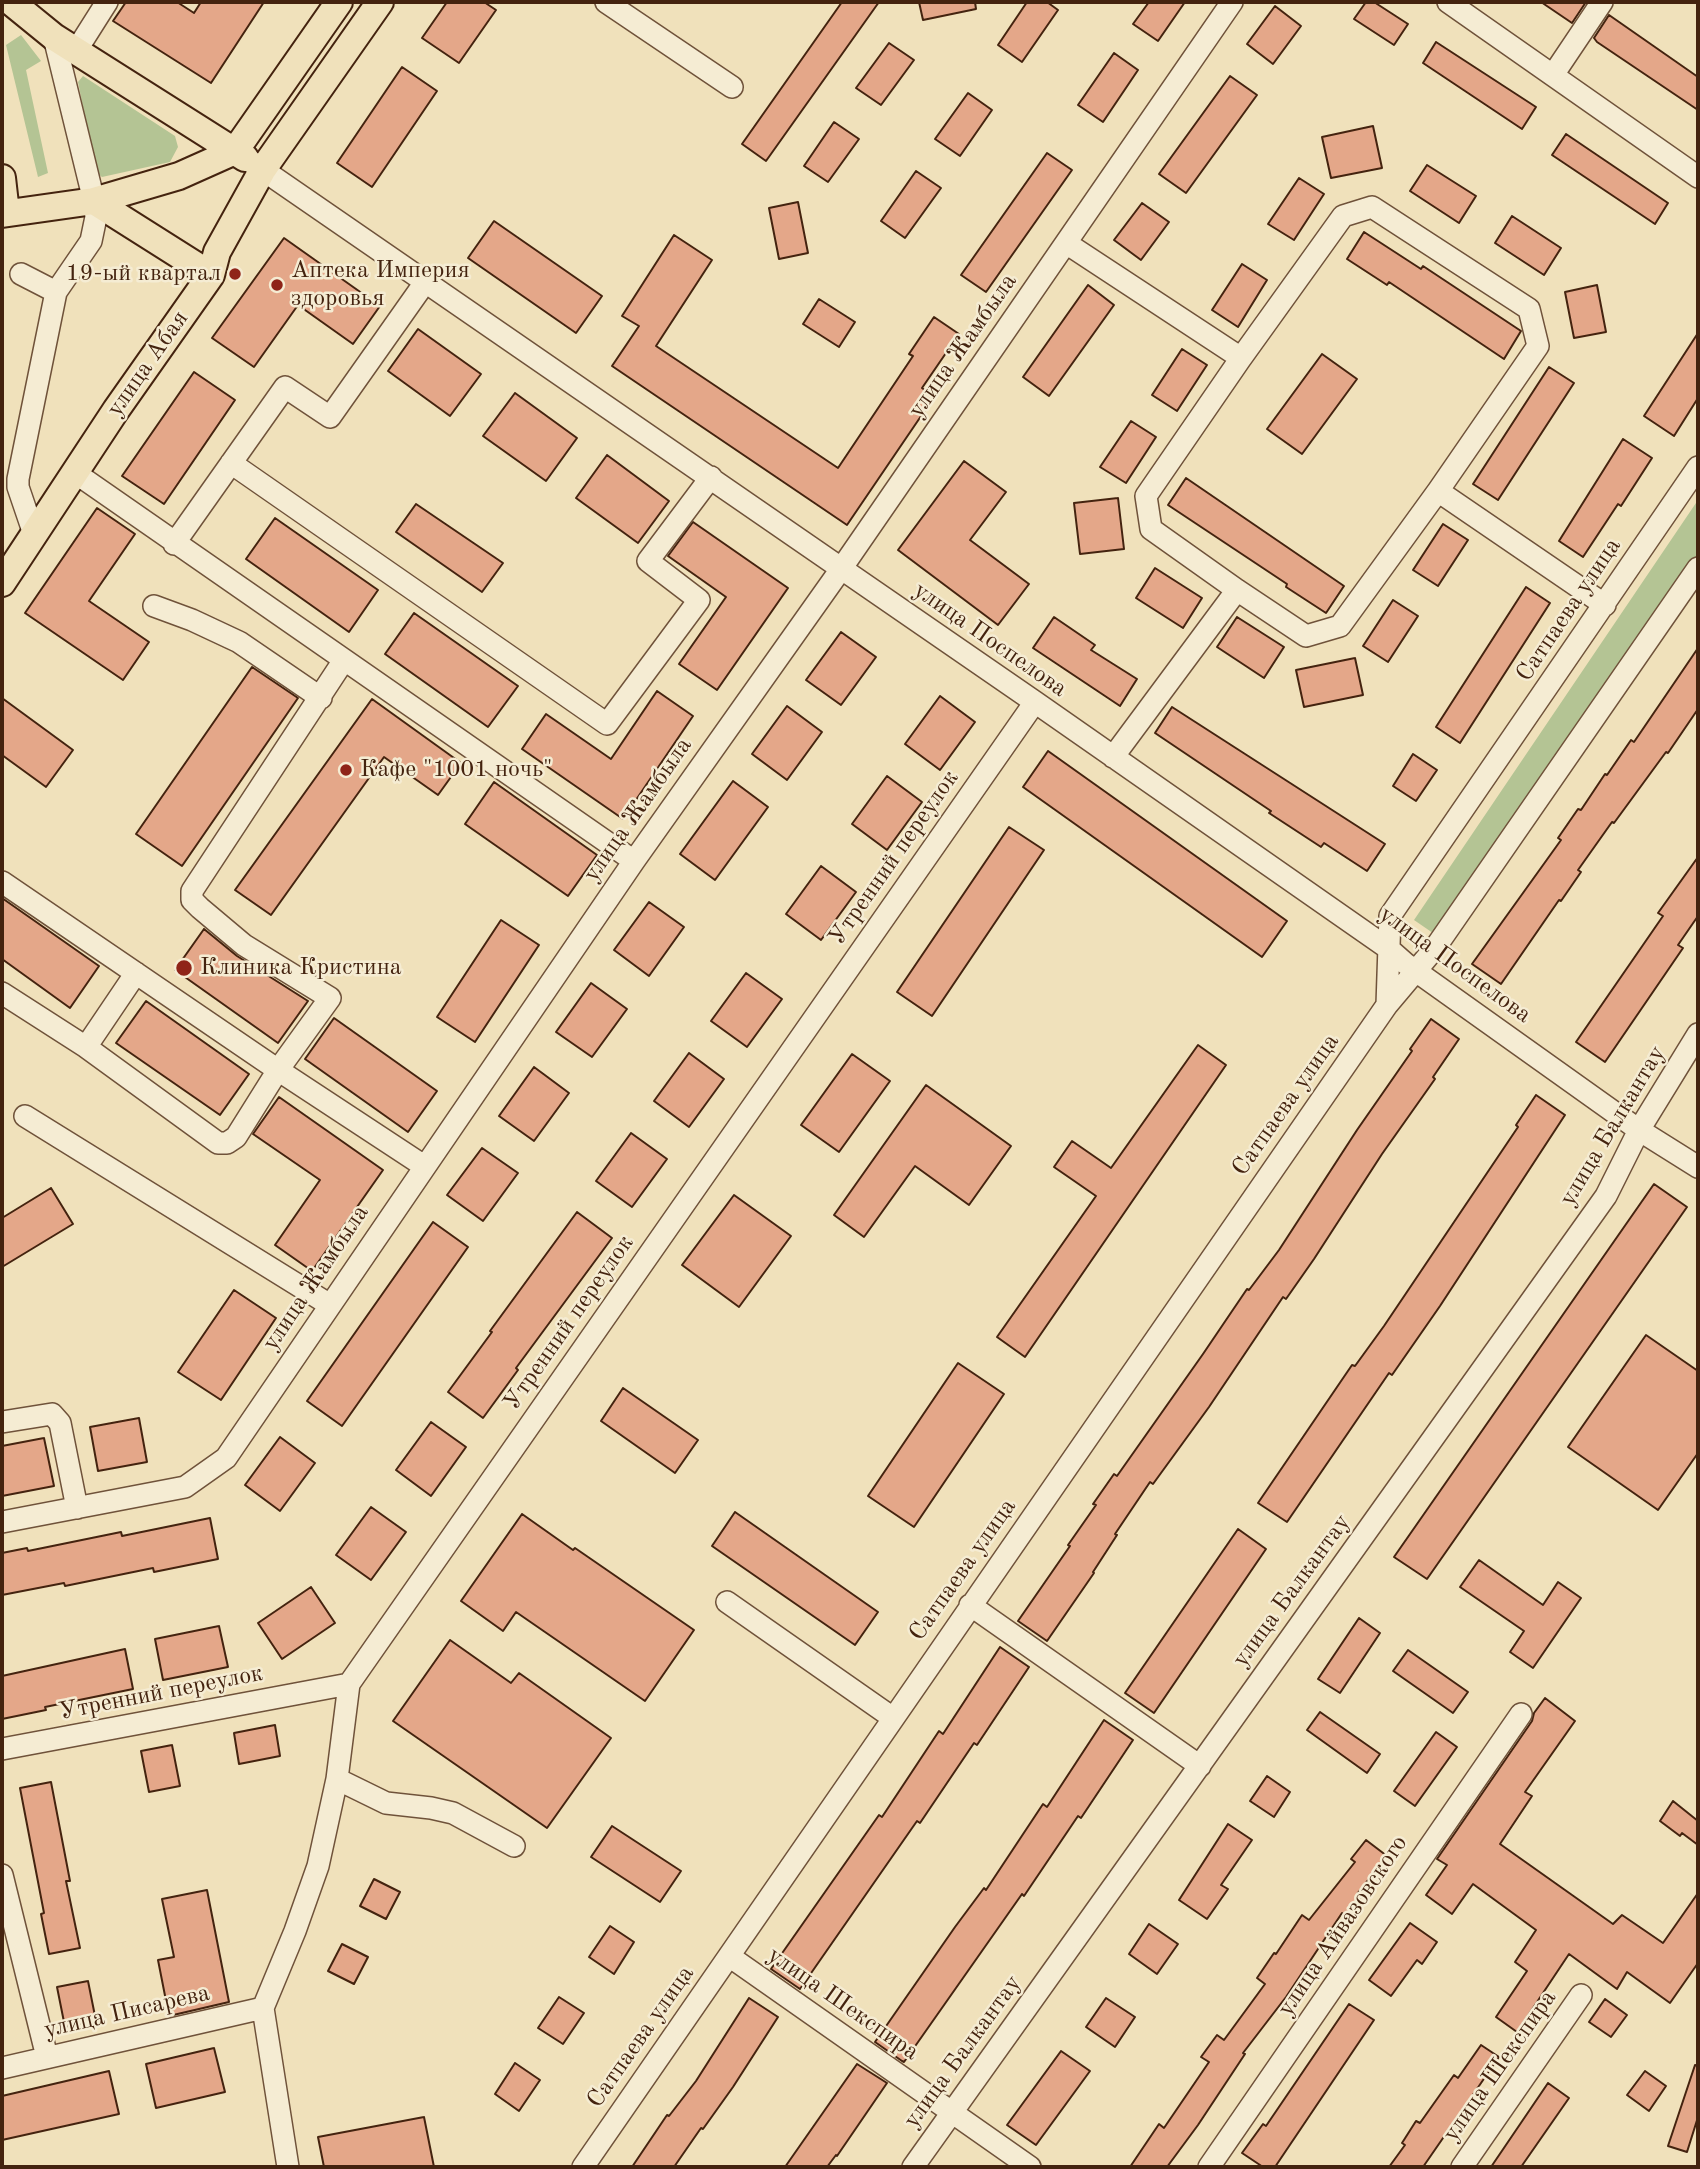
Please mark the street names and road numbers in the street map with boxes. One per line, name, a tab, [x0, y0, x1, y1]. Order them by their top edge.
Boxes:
street label: улица Жамбыла	[903, 268, 1023, 424]
street label: улица Абая	[101, 305, 195, 423]
street label: Сатпаева улица	[1510, 533, 1628, 687]
street label: улица Поспелова	[908, 576, 1072, 704]
street label: улица Жамбыла	[578, 732, 698, 888]
street label: Утренний переулок	[823, 765, 965, 951]
street label: улица Поспелова	[1373, 900, 1537, 1030]
street label: Сатпаева улица	[1226, 1028, 1346, 1182]
street label: улица Балкантау	[1554, 1041, 1672, 1211]
street label: улица Жамбыла	[257, 1200, 375, 1356]
street label: Утренний переулок	[498, 1230, 640, 1416]
street label: Сатпаева улица	[903, 1493, 1023, 1647]
street label: улица Балкантау	[1227, 1509, 1357, 1673]
street label: Утренний переулок	[57, 1659, 265, 1727]
street label: улица Айвазовского	[1272, 1830, 1414, 2022]
street label: улица Шекспира	[762, 1941, 924, 2067]
street label: Сатпаева улица	[581, 1960, 701, 2114]
street label: улица Балкантау	[898, 1970, 1028, 2134]
street label: улица Писарева	[41, 1979, 213, 2045]
street label: улица Шекспира	[1437, 1985, 1563, 2147]

